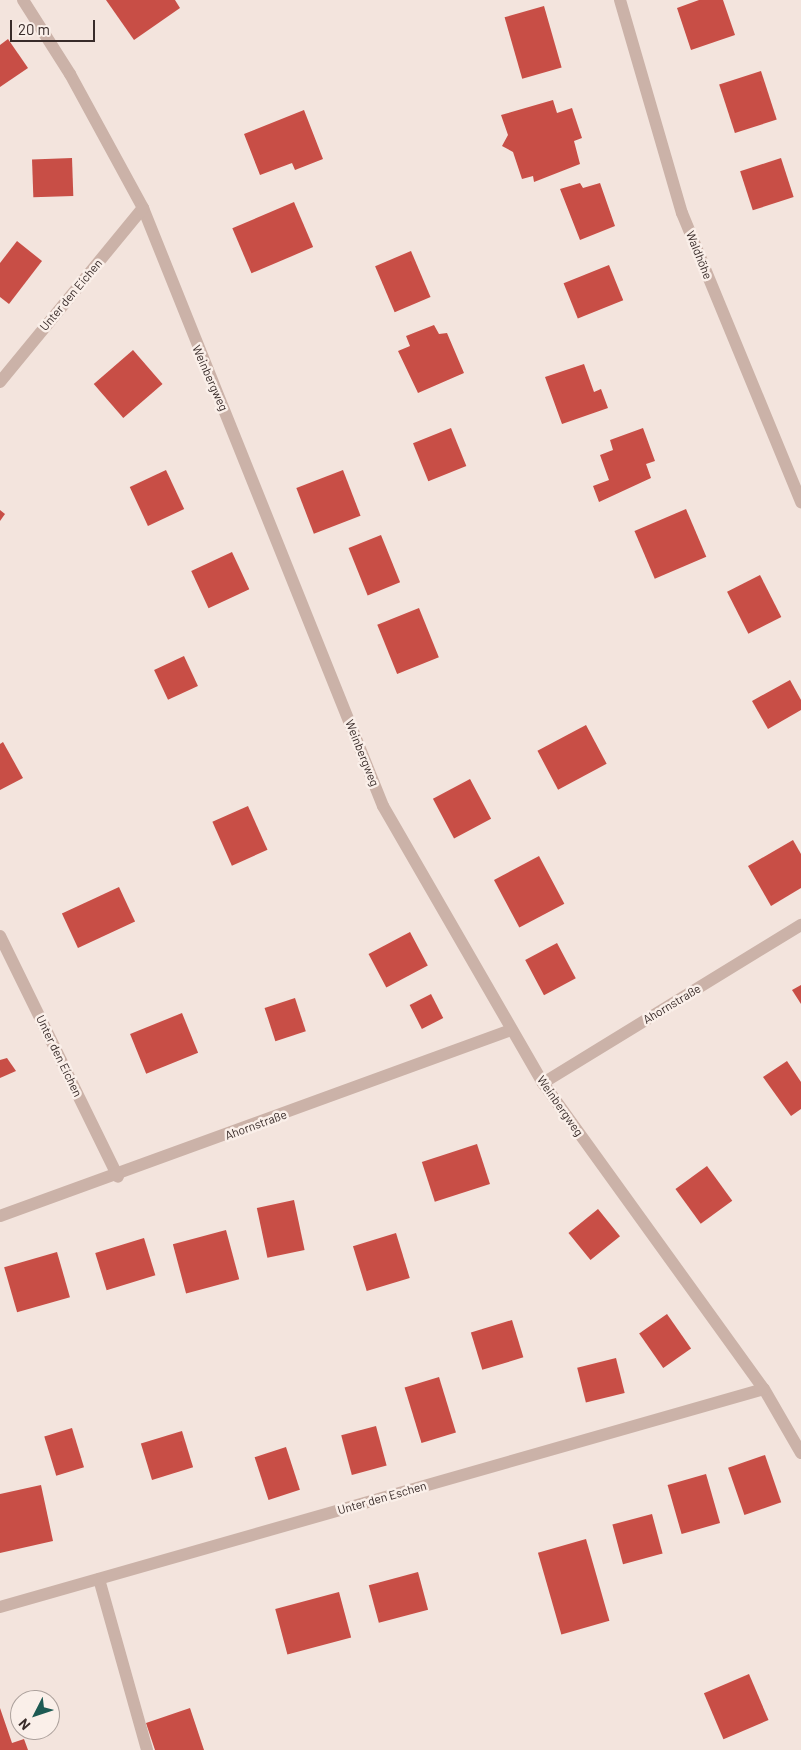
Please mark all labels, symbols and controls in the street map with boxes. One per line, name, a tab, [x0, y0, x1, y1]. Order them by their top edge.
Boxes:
scale bar	[12, 10, 98, 42]
text: 20 m	[18, 20, 50, 38]
street label: Waldhöhe	[683, 229, 715, 281]
street label: Unter den Eichen	[37, 256, 105, 334]
street label: Weinbergweg	[189, 343, 231, 413]
street label: Weinbergweg	[342, 718, 382, 788]
street label: Ahornstraße	[641, 981, 703, 1027]
street label: Unter den Eichen	[33, 1013, 85, 1099]
street label: Weinbergweg	[534, 1073, 586, 1139]
street label: Ahornstraße	[223, 1107, 289, 1143]
street label: Unter den Eschen	[336, 1478, 428, 1518]
north arrow	[10, 1690, 60, 1740]
text: N	[15, 1715, 34, 1734]

